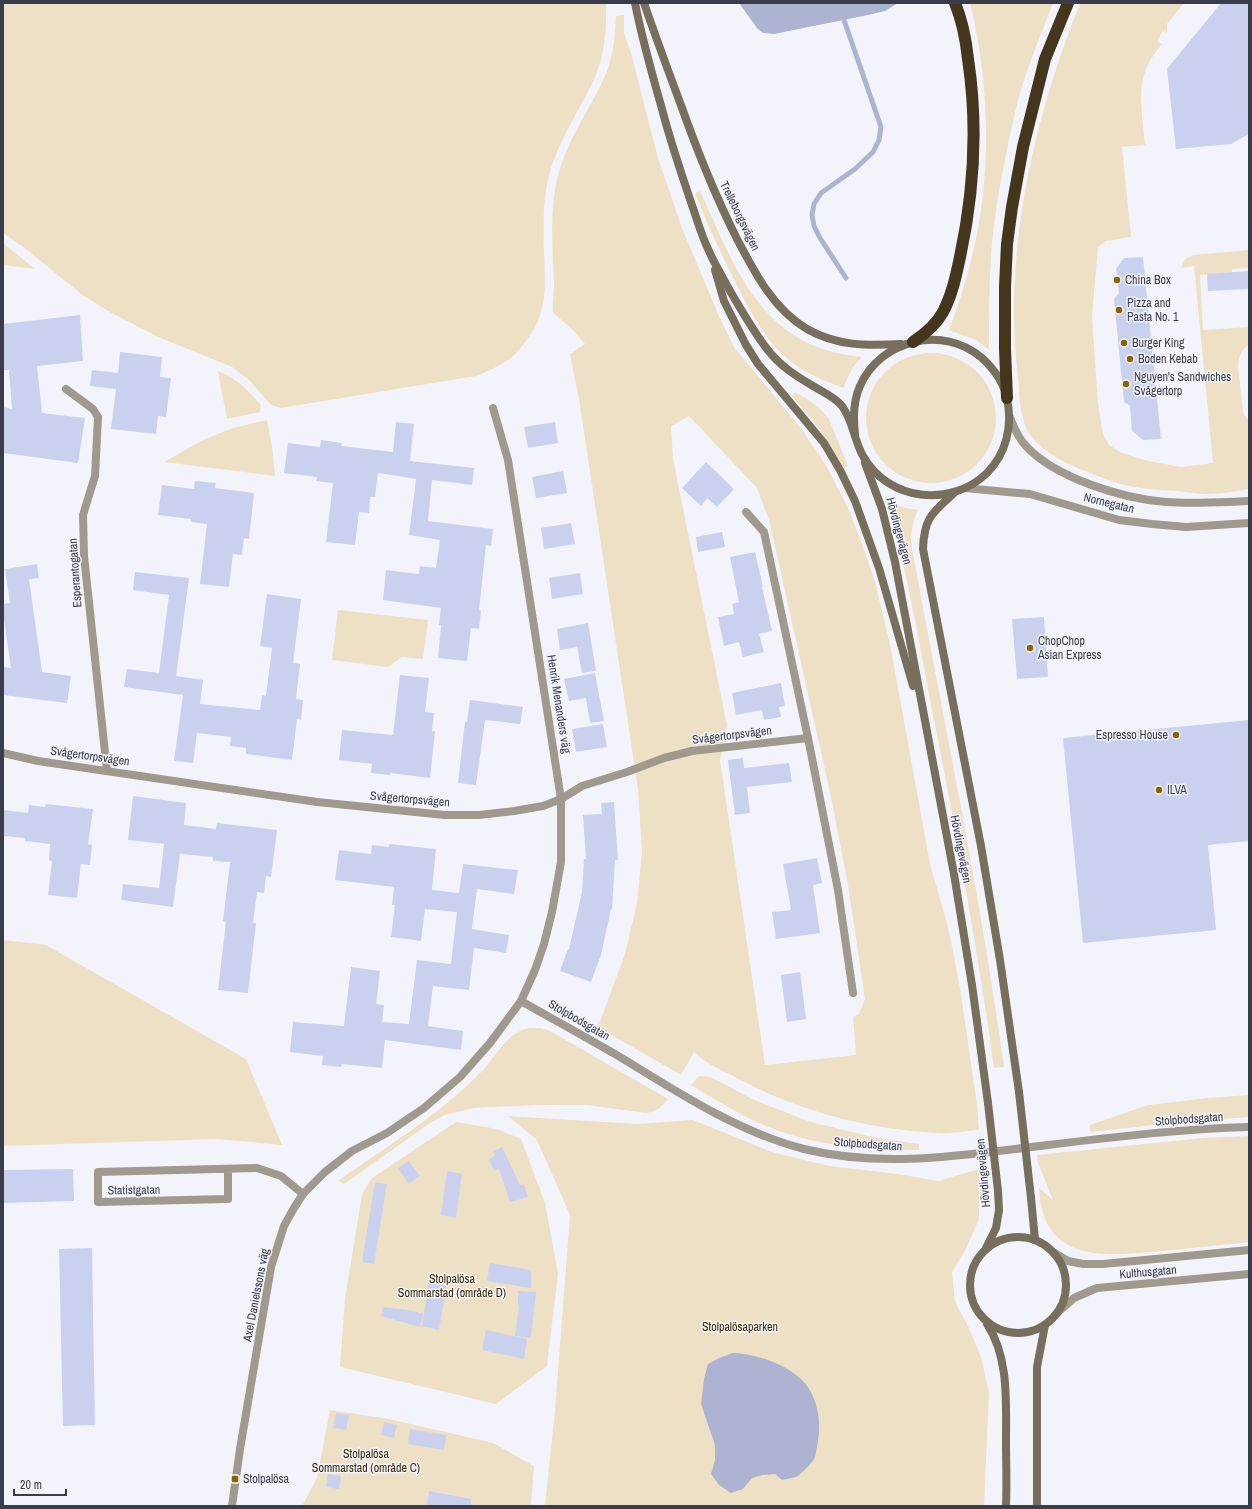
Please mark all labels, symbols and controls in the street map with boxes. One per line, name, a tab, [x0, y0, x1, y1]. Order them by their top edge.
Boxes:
street label: Trelleborgsvägen	[716, 178, 764, 254]
place label: China Box	[1125, 272, 1171, 288]
marker: China Box	[1112, 275, 1122, 285]
place label: Pizza and Pasta No. 1	[1127, 295, 1179, 325]
marker: Pizza and Pasta No. 1	[1114, 305, 1124, 315]
place label: Burger King	[1132, 335, 1185, 351]
marker: Burger King	[1119, 338, 1129, 348]
place label: Boden Kebab	[1138, 351, 1198, 367]
marker: Boden Kebab	[1125, 354, 1135, 364]
place label: Nguyen's Sandwiches Svågertorp	[1134, 369, 1231, 399]
marker: Nguyen's Sandwiches Svågertorp	[1121, 379, 1131, 389]
street label: Nornegatan	[1082, 489, 1136, 517]
street label: Hövdingevägen	[882, 496, 916, 566]
street label: Esperantogatan	[65, 538, 85, 608]
place label: ChopChop Asian Express	[1037, 633, 1102, 663]
marker: ChopChop Asian Express	[1025, 643, 1035, 653]
street label: Henrik Menanders väg	[543, 654, 575, 755]
street label: Svågertorpsvägen	[691, 722, 773, 748]
place label: Espresso House	[1096, 727, 1168, 743]
marker: Espresso House	[1171, 730, 1181, 740]
street label: Svågertorpsvägen	[49, 743, 131, 769]
place label: ILVA	[1167, 782, 1187, 798]
marker: ILVA	[1154, 785, 1164, 795]
street label: Svågertorpsvägen	[370, 788, 450, 810]
street label: Hövdingevägen	[947, 814, 975, 884]
street label: Stolpbodsgatan	[545, 996, 613, 1044]
street label: Stolpbodsgatan	[1154, 1109, 1224, 1129]
street label: Stolpbodsgatan	[833, 1134, 903, 1154]
street label: Hövdingevägen	[972, 1138, 994, 1208]
street label: Statistgatan	[108, 1182, 160, 1198]
street label: Axel Danielssons väg	[239, 1247, 273, 1344]
street label: Kulthusgatan	[1119, 1262, 1177, 1282]
park label: Stolpalösa Sommarstad (område D)	[398, 1271, 506, 1301]
park label: Stolpalösaparken	[702, 1319, 778, 1335]
park label: Stolpalösa Sommarstad (område C)	[312, 1446, 420, 1476]
scale bar	[14, 1471, 66, 1497]
place label: Stolpalösa	[243, 1471, 289, 1487]
marker: Stolpalösa	[230, 1474, 240, 1484]
text: 20 m	[20, 1477, 42, 1493]

